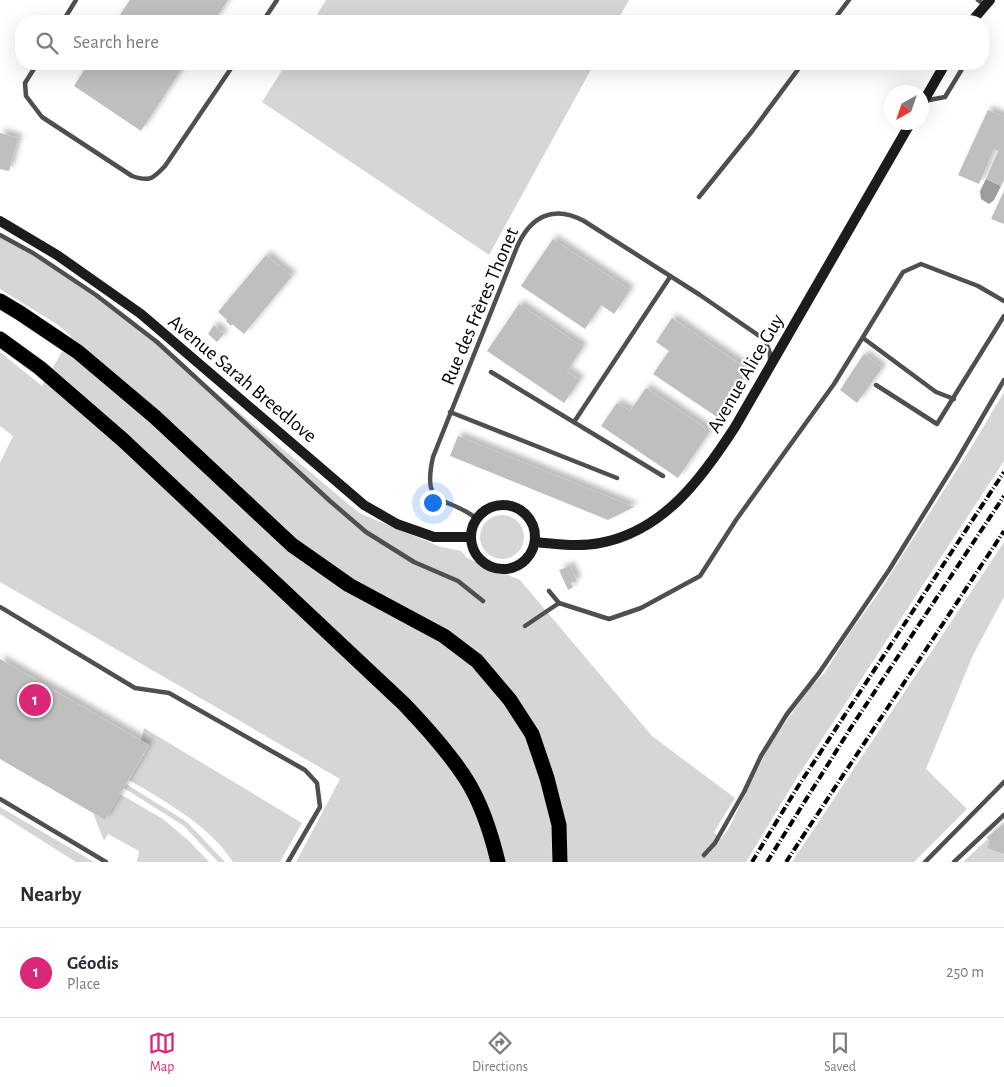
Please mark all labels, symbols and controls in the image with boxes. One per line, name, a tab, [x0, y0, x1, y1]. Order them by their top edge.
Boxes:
search box	[15, 15, 989, 70]
icon: search	[33, 29, 61, 57]
text: Search here	[73, 33, 159, 52]
north arrow	[884, 85, 929, 130]
street label: Rue des Frères Thonet	[438, 224, 522, 388]
street label: Avenue Alice Guy	[704, 310, 788, 436]
street label: Avenue Sarah Breedlove	[164, 311, 320, 446]
your location	[420, 490, 446, 516]
pin: 1	[19, 681, 51, 719]
text: Nearby	[20, 884, 81, 905]
text: Géodis	[67, 954, 119, 973]
text: 1	[33, 964, 39, 980]
text: 250 m	[946, 964, 984, 980]
text: Place	[67, 976, 100, 992]
tab: Map	[148, 1029, 176, 1076]
tab: Directions	[472, 1029, 528, 1076]
tab: Saved	[824, 1029, 856, 1076]

